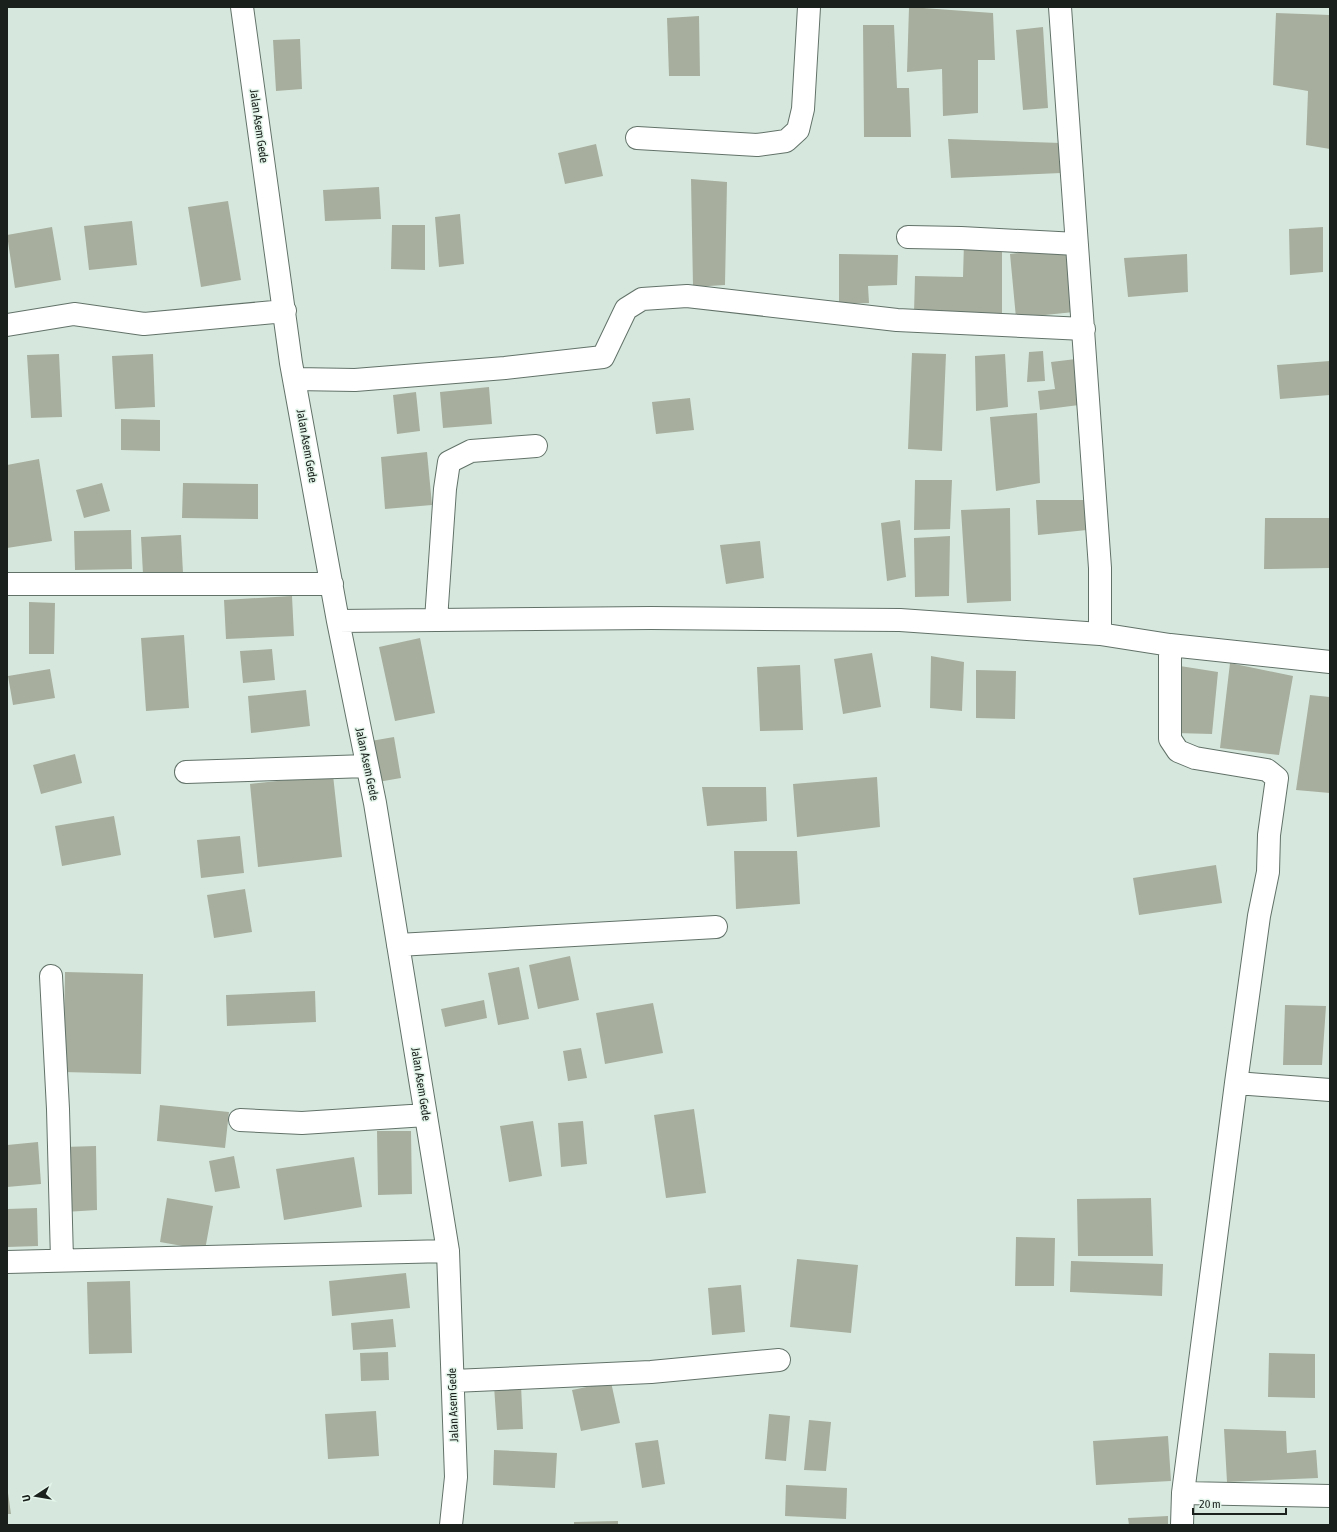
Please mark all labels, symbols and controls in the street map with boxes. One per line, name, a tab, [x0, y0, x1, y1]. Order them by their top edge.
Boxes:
street label: Jalan Asem Gede	[247, 88, 271, 164]
street label: Jalan Asem Gede	[294, 408, 320, 484]
street label: Jalan Asem Gede	[352, 726, 382, 802]
street label: Jalan Asem Gede	[408, 1046, 434, 1122]
street label: Jalan Asem Gede	[445, 1368, 461, 1442]
north arrow	[16, 1476, 56, 1516]
scale bar	[1193, 1490, 1286, 1516]
text: U	[20, 1494, 33, 1503]
text: 20 m	[1199, 1497, 1221, 1511]

